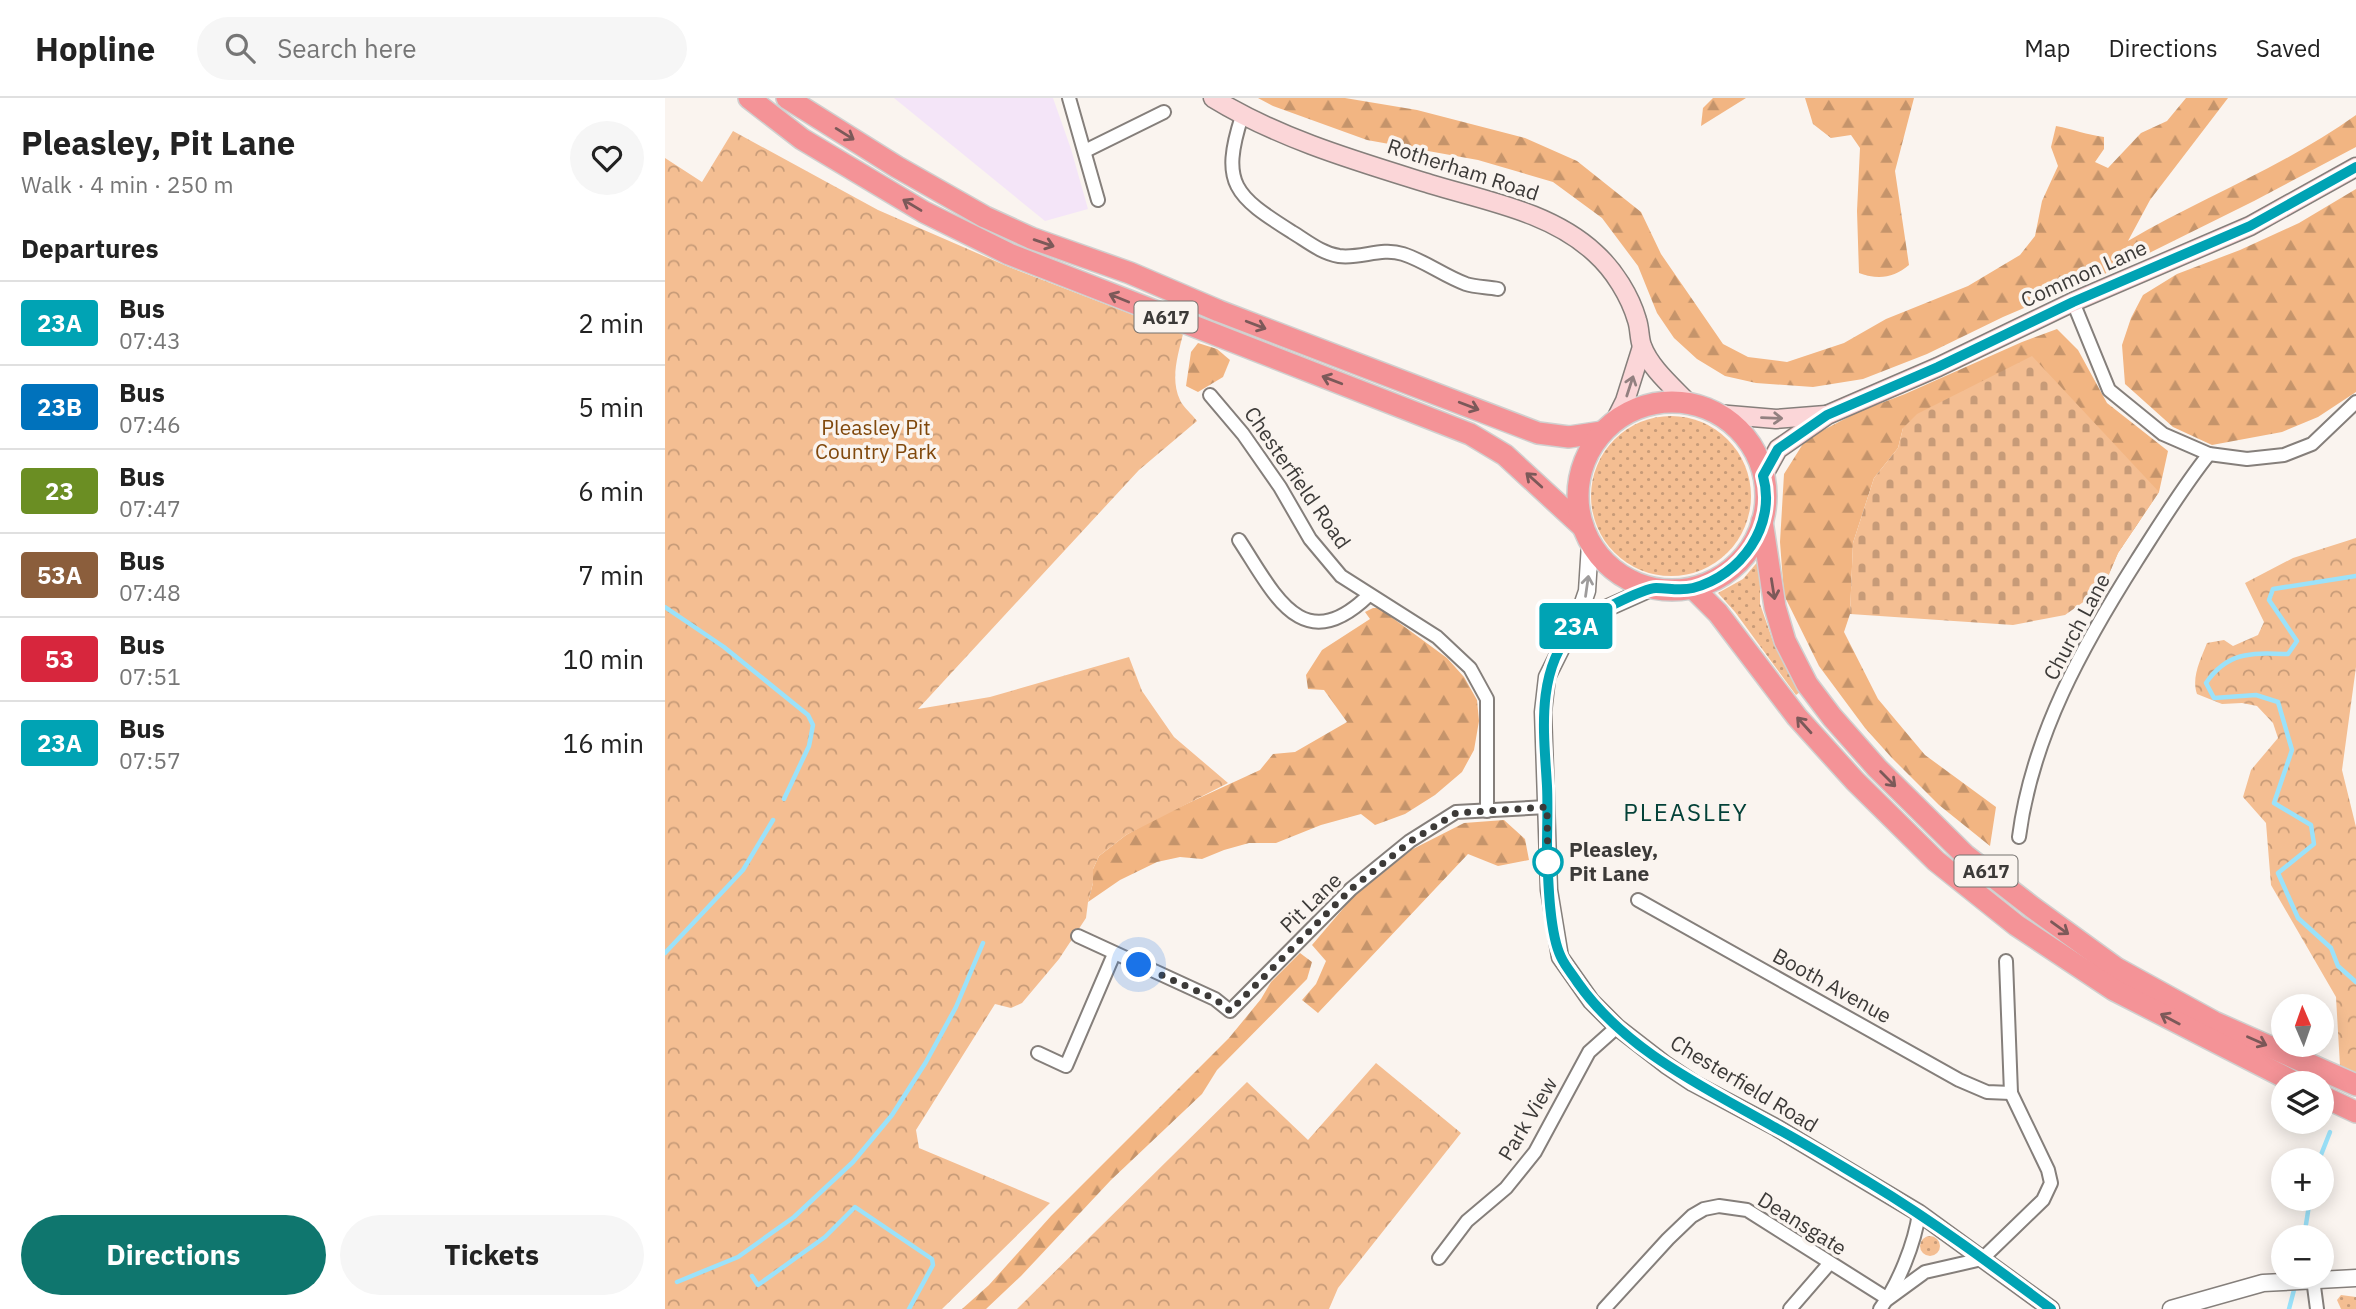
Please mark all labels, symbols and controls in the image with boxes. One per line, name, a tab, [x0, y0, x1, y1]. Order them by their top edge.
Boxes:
search box	[197, 17, 687, 80]
text: Hopline	[35, 27, 155, 70]
icon: search	[221, 29, 259, 67]
text: Search here	[277, 31, 417, 65]
text: Map	[2024, 32, 2070, 64]
text: Directions	[2108, 32, 2218, 64]
text: Saved	[2256, 32, 2321, 64]
text: Pleasley, Pit Lane	[21, 121, 295, 164]
button: heart	[570, 121, 644, 195]
one-way arrow	[834, 128, 854, 142]
street label: Rotherham Road	[1384, 131, 1543, 207]
text: Walk · 4 min · 250 m	[21, 169, 234, 199]
one-way arrow	[903, 198, 923, 212]
text: Departures	[21, 231, 159, 265]
street label: Common Lane	[2016, 233, 2151, 313]
one-way arrow	[1033, 238, 1055, 250]
text: Bus	[119, 291, 165, 325]
one-way arrow	[1109, 291, 1131, 304]
road number: A617	[1135, 302, 1197, 332]
text: 2 min	[578, 306, 644, 340]
text: 23A	[37, 307, 82, 339]
one-way arrow	[1245, 320, 1267, 332]
text: 07:43	[119, 325, 181, 355]
one-way arrow	[1321, 373, 1343, 386]
text: Bus	[119, 375, 165, 409]
one-way arrow	[1624, 375, 1637, 397]
text: 5 min	[578, 390, 644, 424]
text: 23B	[37, 391, 82, 423]
one-way arrow	[1457, 400, 1479, 413]
street label: Chesterfield Road	[1238, 401, 1357, 554]
text: 07:46	[119, 409, 181, 439]
one-way arrow	[1761, 411, 1784, 424]
park label: Pleasley Pit Country Park	[815, 413, 937, 465]
text: Bus	[119, 459, 165, 493]
one-way arrow	[1525, 472, 1543, 488]
text: 6 min	[578, 474, 644, 508]
text: 23	[45, 475, 74, 507]
text: 07:47	[119, 493, 181, 523]
text: Bus	[119, 543, 165, 577]
text: 7 min	[578, 558, 644, 592]
text: 53A	[37, 559, 82, 591]
street label: Church Lane	[2036, 568, 2116, 685]
one-way arrow	[1581, 575, 1594, 598]
text: 07:48	[119, 577, 181, 607]
one-way arrow	[1766, 577, 1779, 600]
line badge: 23A	[1536, 603, 1616, 649]
text: 23A	[1553, 610, 1599, 642]
text: Bus	[119, 627, 165, 661]
text: 10 min	[563, 642, 644, 676]
text: 53	[45, 643, 74, 675]
text: 07:51	[119, 661, 181, 691]
text: Bus	[119, 711, 165, 745]
one-way arrow	[1796, 717, 1813, 734]
text: 16 min	[563, 726, 644, 760]
text: 23A	[37, 727, 82, 759]
text: 07:57	[119, 745, 181, 775]
one-way arrow	[1880, 771, 1897, 788]
district label: PLEASLEY	[1623, 796, 1749, 828]
place label: Pleasley, Pit Lane	[1569, 835, 1658, 887]
marker: Pleasley, Pit Lane	[1533, 847, 1563, 877]
road number: A617	[1955, 856, 2017, 886]
street label: Pit Lane	[1273, 866, 1347, 939]
one-way arrow	[2050, 921, 2069, 935]
street label: Booth Avenue	[1768, 941, 1897, 1029]
your location	[1121, 947, 1156, 982]
north arrow	[2271, 994, 2335, 1057]
map controls	[2271, 994, 2334, 1288]
one-way arrow	[2160, 1012, 2181, 1026]
street label: Chesterfield Road	[1665, 1028, 1824, 1138]
one-way arrow	[2246, 1035, 2267, 1048]
street label: Park View	[1491, 1071, 1563, 1166]
button: layers	[2271, 1071, 2334, 1134]
button: +	[2271, 1148, 2334, 1211]
street label: Deansgate	[1753, 1185, 1852, 1261]
button: Directions	[21, 1215, 326, 1295]
button: Tickets	[340, 1215, 644, 1295]
button: −	[2271, 1225, 2334, 1288]

